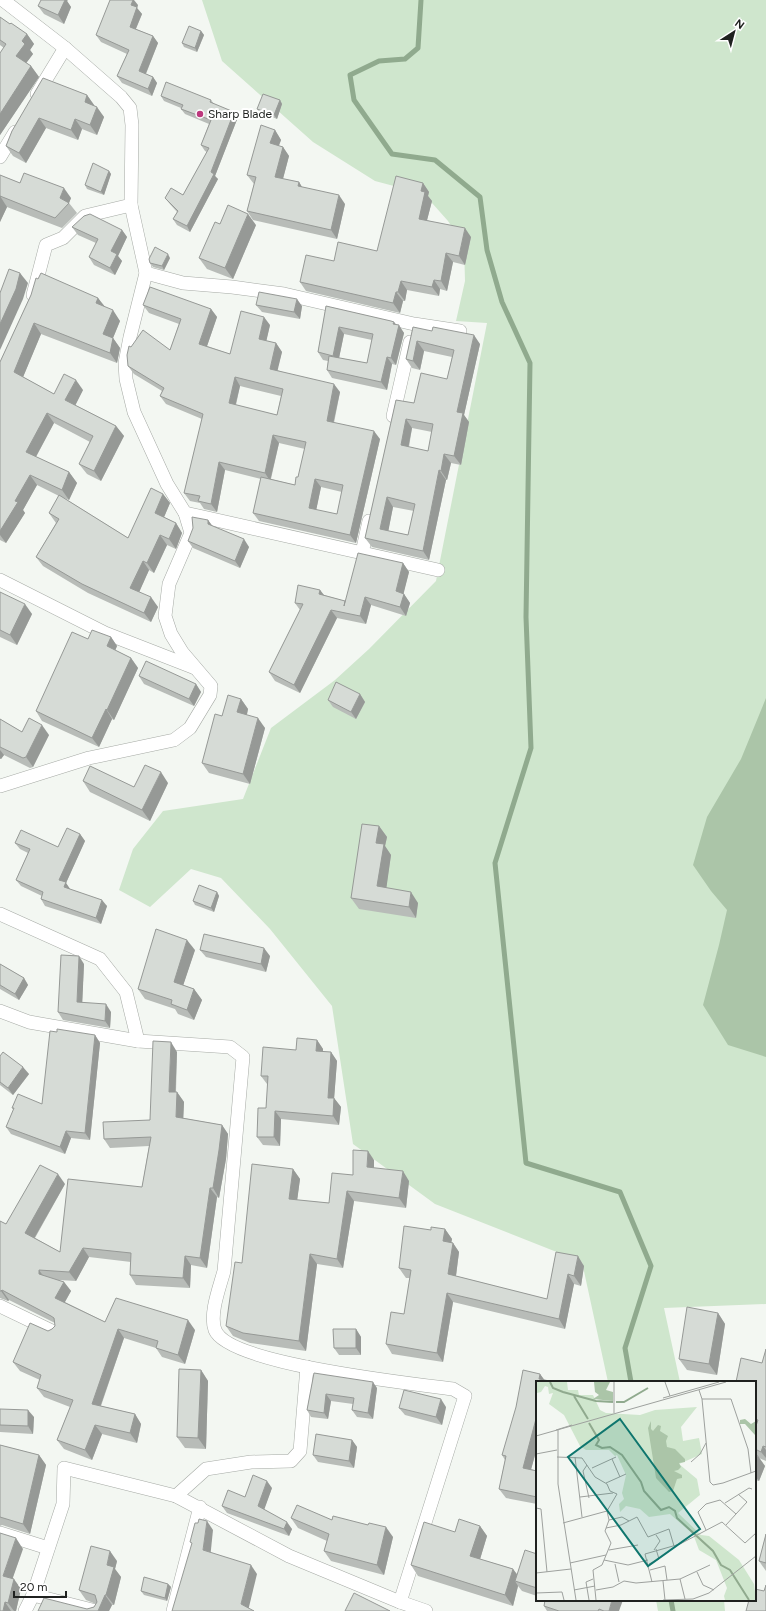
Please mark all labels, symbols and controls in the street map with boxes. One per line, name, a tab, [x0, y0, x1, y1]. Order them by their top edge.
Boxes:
north arrow	[714, 12, 754, 52]
text: N	[732, 17, 747, 32]
place label: Sharp Blade	[208, 107, 272, 121]
marker: Sharp Blade	[195, 109, 205, 119]
inset map	[536, 1381, 756, 1601]
scale bar	[14, 1573, 66, 1599]
text: 20 m	[20, 1580, 48, 1594]

